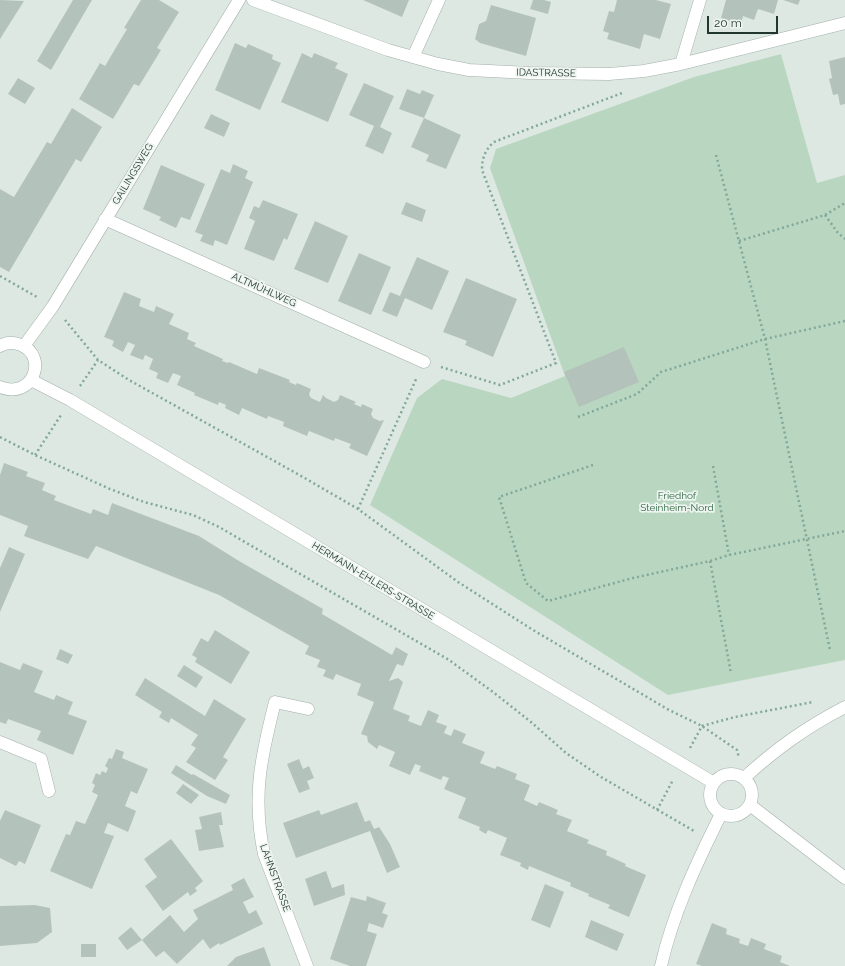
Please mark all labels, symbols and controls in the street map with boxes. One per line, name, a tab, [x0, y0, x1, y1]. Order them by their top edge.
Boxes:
scale bar	[709, 8, 780, 34]
text: 20 m	[714, 16, 742, 30]
street label: IDASTRASSE	[516, 66, 576, 80]
street label: GAILINGSWEG	[110, 141, 156, 207]
street label: ALTMÜHLWEG	[230, 270, 298, 310]
park label: Friedhof Steinheim-Nord	[640, 490, 714, 514]
street label: HERMANN-EHLERS-STRASSE	[310, 540, 436, 622]
street label: LAHNSTRASSE	[257, 842, 293, 914]

